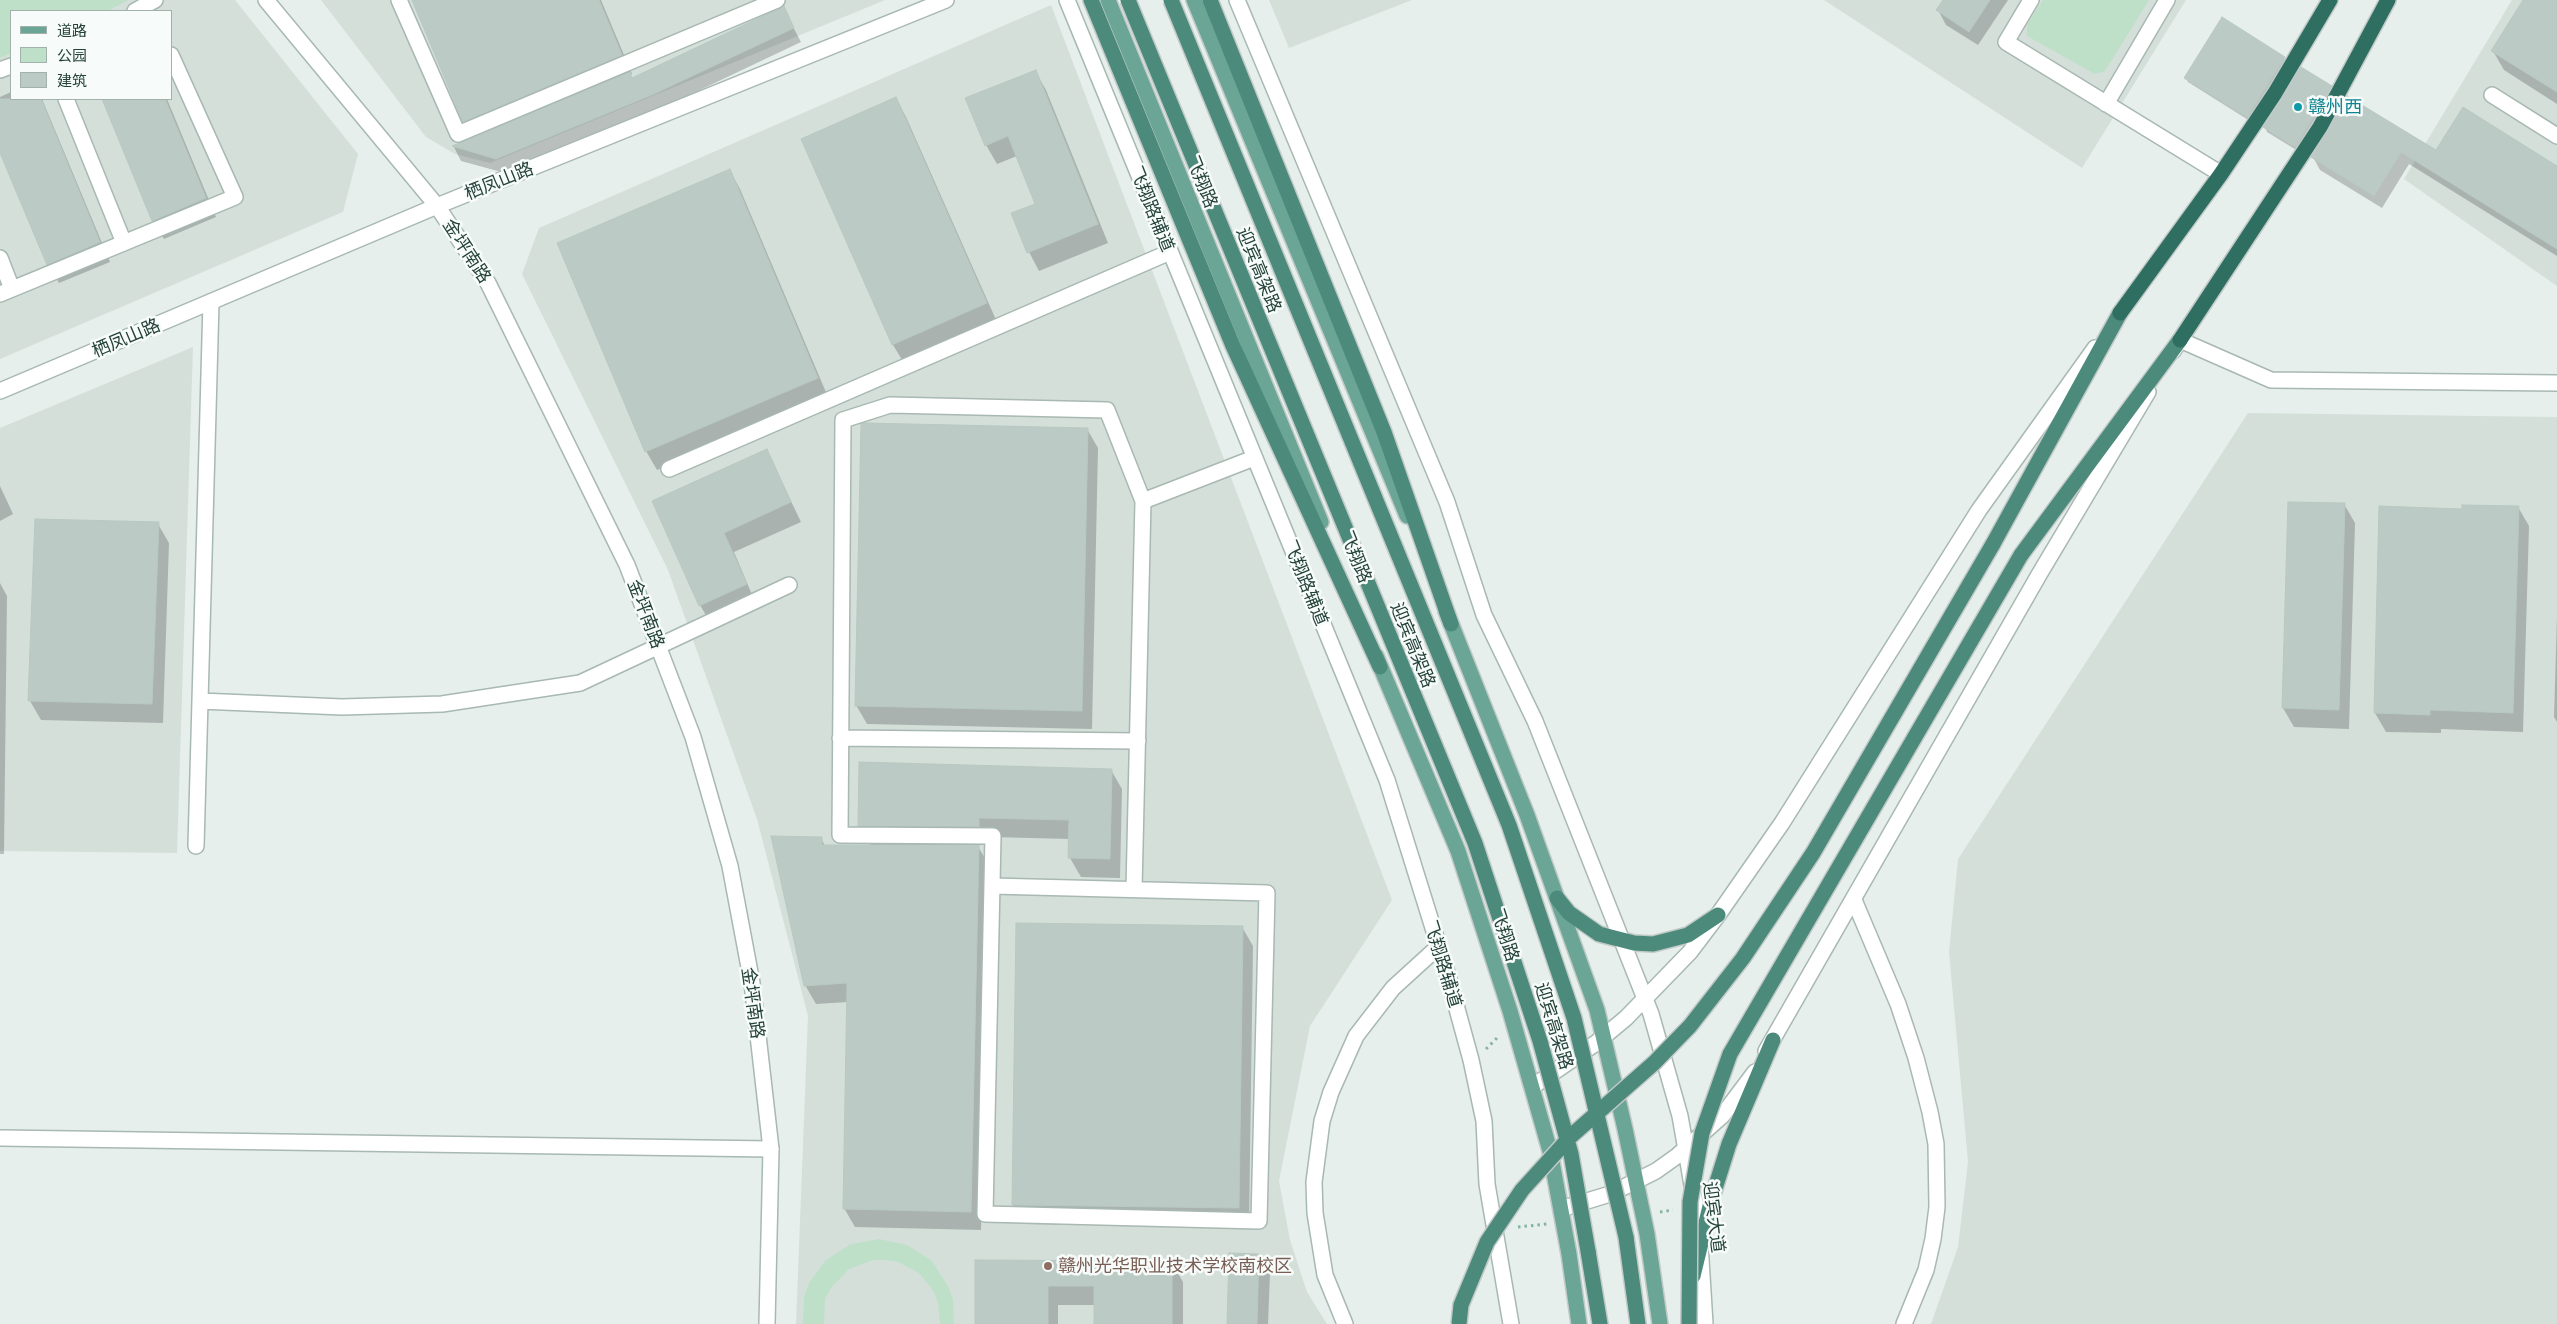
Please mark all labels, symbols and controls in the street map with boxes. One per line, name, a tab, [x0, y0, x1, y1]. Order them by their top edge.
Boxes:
legend	[10, 10, 172, 100]
text: 道路	[57, 21, 87, 39]
text: 公园	[57, 46, 87, 64]
text: 建筑	[57, 71, 87, 89]
place label: 赣州西	[2308, 96, 2362, 118]
marker: 赣州西	[2292, 101, 2304, 113]
street label: 飞翔路	[1182, 153, 1222, 211]
street label: 栖凤山路	[462, 158, 536, 204]
street label: 飞翔路辅道	[1125, 163, 1179, 255]
street label: 金坪南路	[438, 215, 496, 287]
street label: 迎宾高架路	[1232, 224, 1286, 316]
street label: 栖凤山路	[89, 314, 163, 362]
street label: 飞翔路	[1336, 528, 1376, 586]
street label: 飞翔路辅道	[1279, 537, 1333, 629]
street label: 金坪南路	[623, 577, 669, 651]
street label: 迎宾高架路	[1386, 599, 1440, 691]
street label: 飞翔路	[1486, 906, 1524, 964]
street label: 飞翔路辅道	[1420, 918, 1466, 1010]
street label: 金坪南路	[737, 966, 769, 1040]
street label: 迎宾高架路	[1531, 980, 1577, 1072]
street label: 迎宾大道	[1699, 1180, 1729, 1254]
place label: 赣州光华职业技术学校南校区	[1058, 1255, 1292, 1277]
marker: 赣州光华职业技术学校南校区	[1042, 1260, 1054, 1272]

